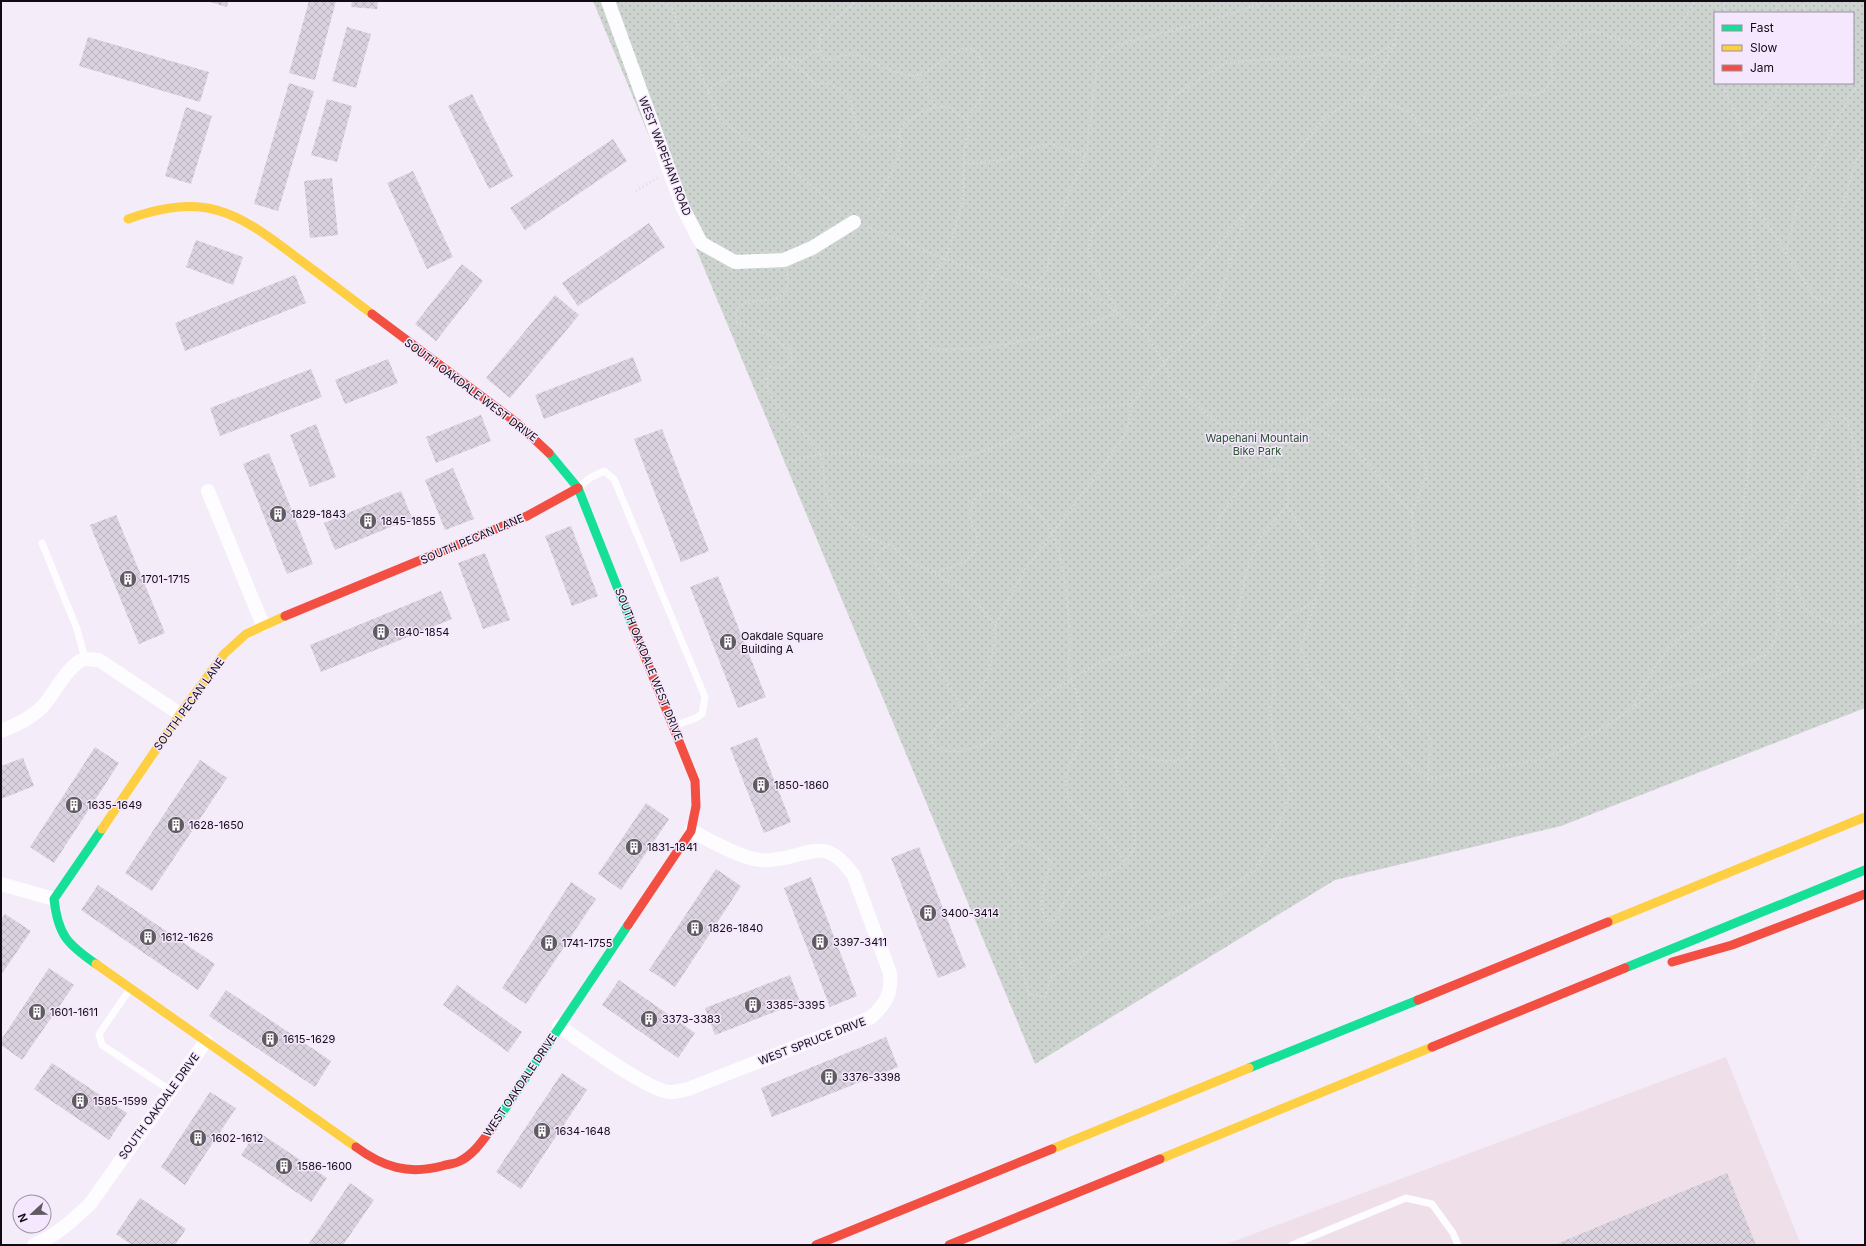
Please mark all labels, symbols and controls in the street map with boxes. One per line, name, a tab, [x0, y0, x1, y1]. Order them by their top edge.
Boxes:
legend	[1714, 12, 1854, 84]
text: Fast	[1750, 20, 1774, 35]
text: Slow	[1750, 40, 1778, 55]
text: Jam	[1750, 60, 1774, 75]
street label: WEST WAPEHANI ROAD	[636, 94, 694, 218]
street label: SOUTH OAKDALE WEST DRIVE	[402, 335, 540, 445]
park label: Wapehani Mountain Bike Park	[1205, 431, 1309, 458]
building icon: 1829-1843	[268, 504, 288, 524]
place label: 1829-1843	[291, 507, 346, 521]
building icon: 1845-1855	[358, 511, 378, 531]
street label: SOUTH PECAN LANE	[418, 511, 526, 567]
place label: 1845-1855	[381, 514, 436, 528]
building icon: 1701-1715	[118, 569, 138, 589]
place label: 1701-1715	[141, 572, 190, 586]
street label: SOUTH OAKDALE WEST DRIVE	[612, 586, 686, 742]
building icon: 1840-1854	[371, 622, 391, 642]
place label: 1840-1854	[394, 625, 449, 639]
place label: Oakdale Square Building A	[741, 629, 823, 656]
building icon: Oakdale Square Building A	[718, 632, 738, 652]
street label: SOUTH PECAN LANE	[151, 655, 227, 753]
building icon: 1850-1860	[751, 775, 771, 795]
place label: 1850-1860	[774, 778, 829, 792]
building icon: 1635-1649	[64, 795, 84, 815]
place label: 1635-1649	[87, 798, 142, 812]
building icon: 1628-1650	[166, 815, 186, 835]
place label: 1628-1650	[189, 818, 244, 832]
building icon: 1831-1841	[624, 837, 644, 857]
place label: 1831-1841	[647, 840, 697, 854]
building icon: 3400-3414	[918, 903, 938, 923]
place label: 3400-3414	[941, 906, 999, 920]
building icon: 1826-1840	[685, 918, 705, 938]
place label: 1826-1840	[708, 921, 763, 935]
building icon: 1612-1626	[138, 927, 158, 947]
place label: 1612-1626	[161, 930, 214, 944]
building icon: 3397-3411	[810, 932, 830, 952]
building icon: 1741-1755	[539, 933, 559, 953]
place label: 3397-3411	[833, 935, 887, 949]
place label: 1741-1755	[562, 936, 613, 950]
building icon: 3385-3395	[743, 995, 763, 1015]
place label: 3385-3395	[766, 998, 825, 1012]
building icon: 1601-1611	[27, 1002, 47, 1022]
place label: 1601-1611	[50, 1005, 98, 1019]
building icon: 3373-3383	[639, 1009, 659, 1029]
place label: 3373-3383	[662, 1012, 721, 1026]
street label: WEST SPRUCE DRIVE	[756, 1014, 868, 1068]
building icon: 1615-1629	[260, 1029, 280, 1049]
street label: WEST OAKDALE DRIVE	[480, 1031, 560, 1139]
place label: 1615-1629	[283, 1032, 336, 1046]
street label: SOUTH OAKDALE DRIVE	[116, 1050, 202, 1162]
building icon: 3376-3398	[819, 1067, 839, 1087]
place label: 3376-3398	[842, 1070, 901, 1084]
building icon: 1585-1599	[70, 1091, 90, 1111]
place label: 1585-1599	[93, 1094, 148, 1108]
building icon: 1634-1648	[532, 1121, 552, 1141]
place label: 1634-1648	[555, 1124, 611, 1138]
building icon: 1602-1612	[188, 1128, 208, 1148]
place label: 1602-1612	[211, 1131, 263, 1145]
building icon: 1586-1600	[274, 1156, 294, 1176]
place label: 1586-1600	[297, 1159, 352, 1173]
north arrow	[12, 1194, 52, 1234]
text: N	[15, 1211, 31, 1224]

